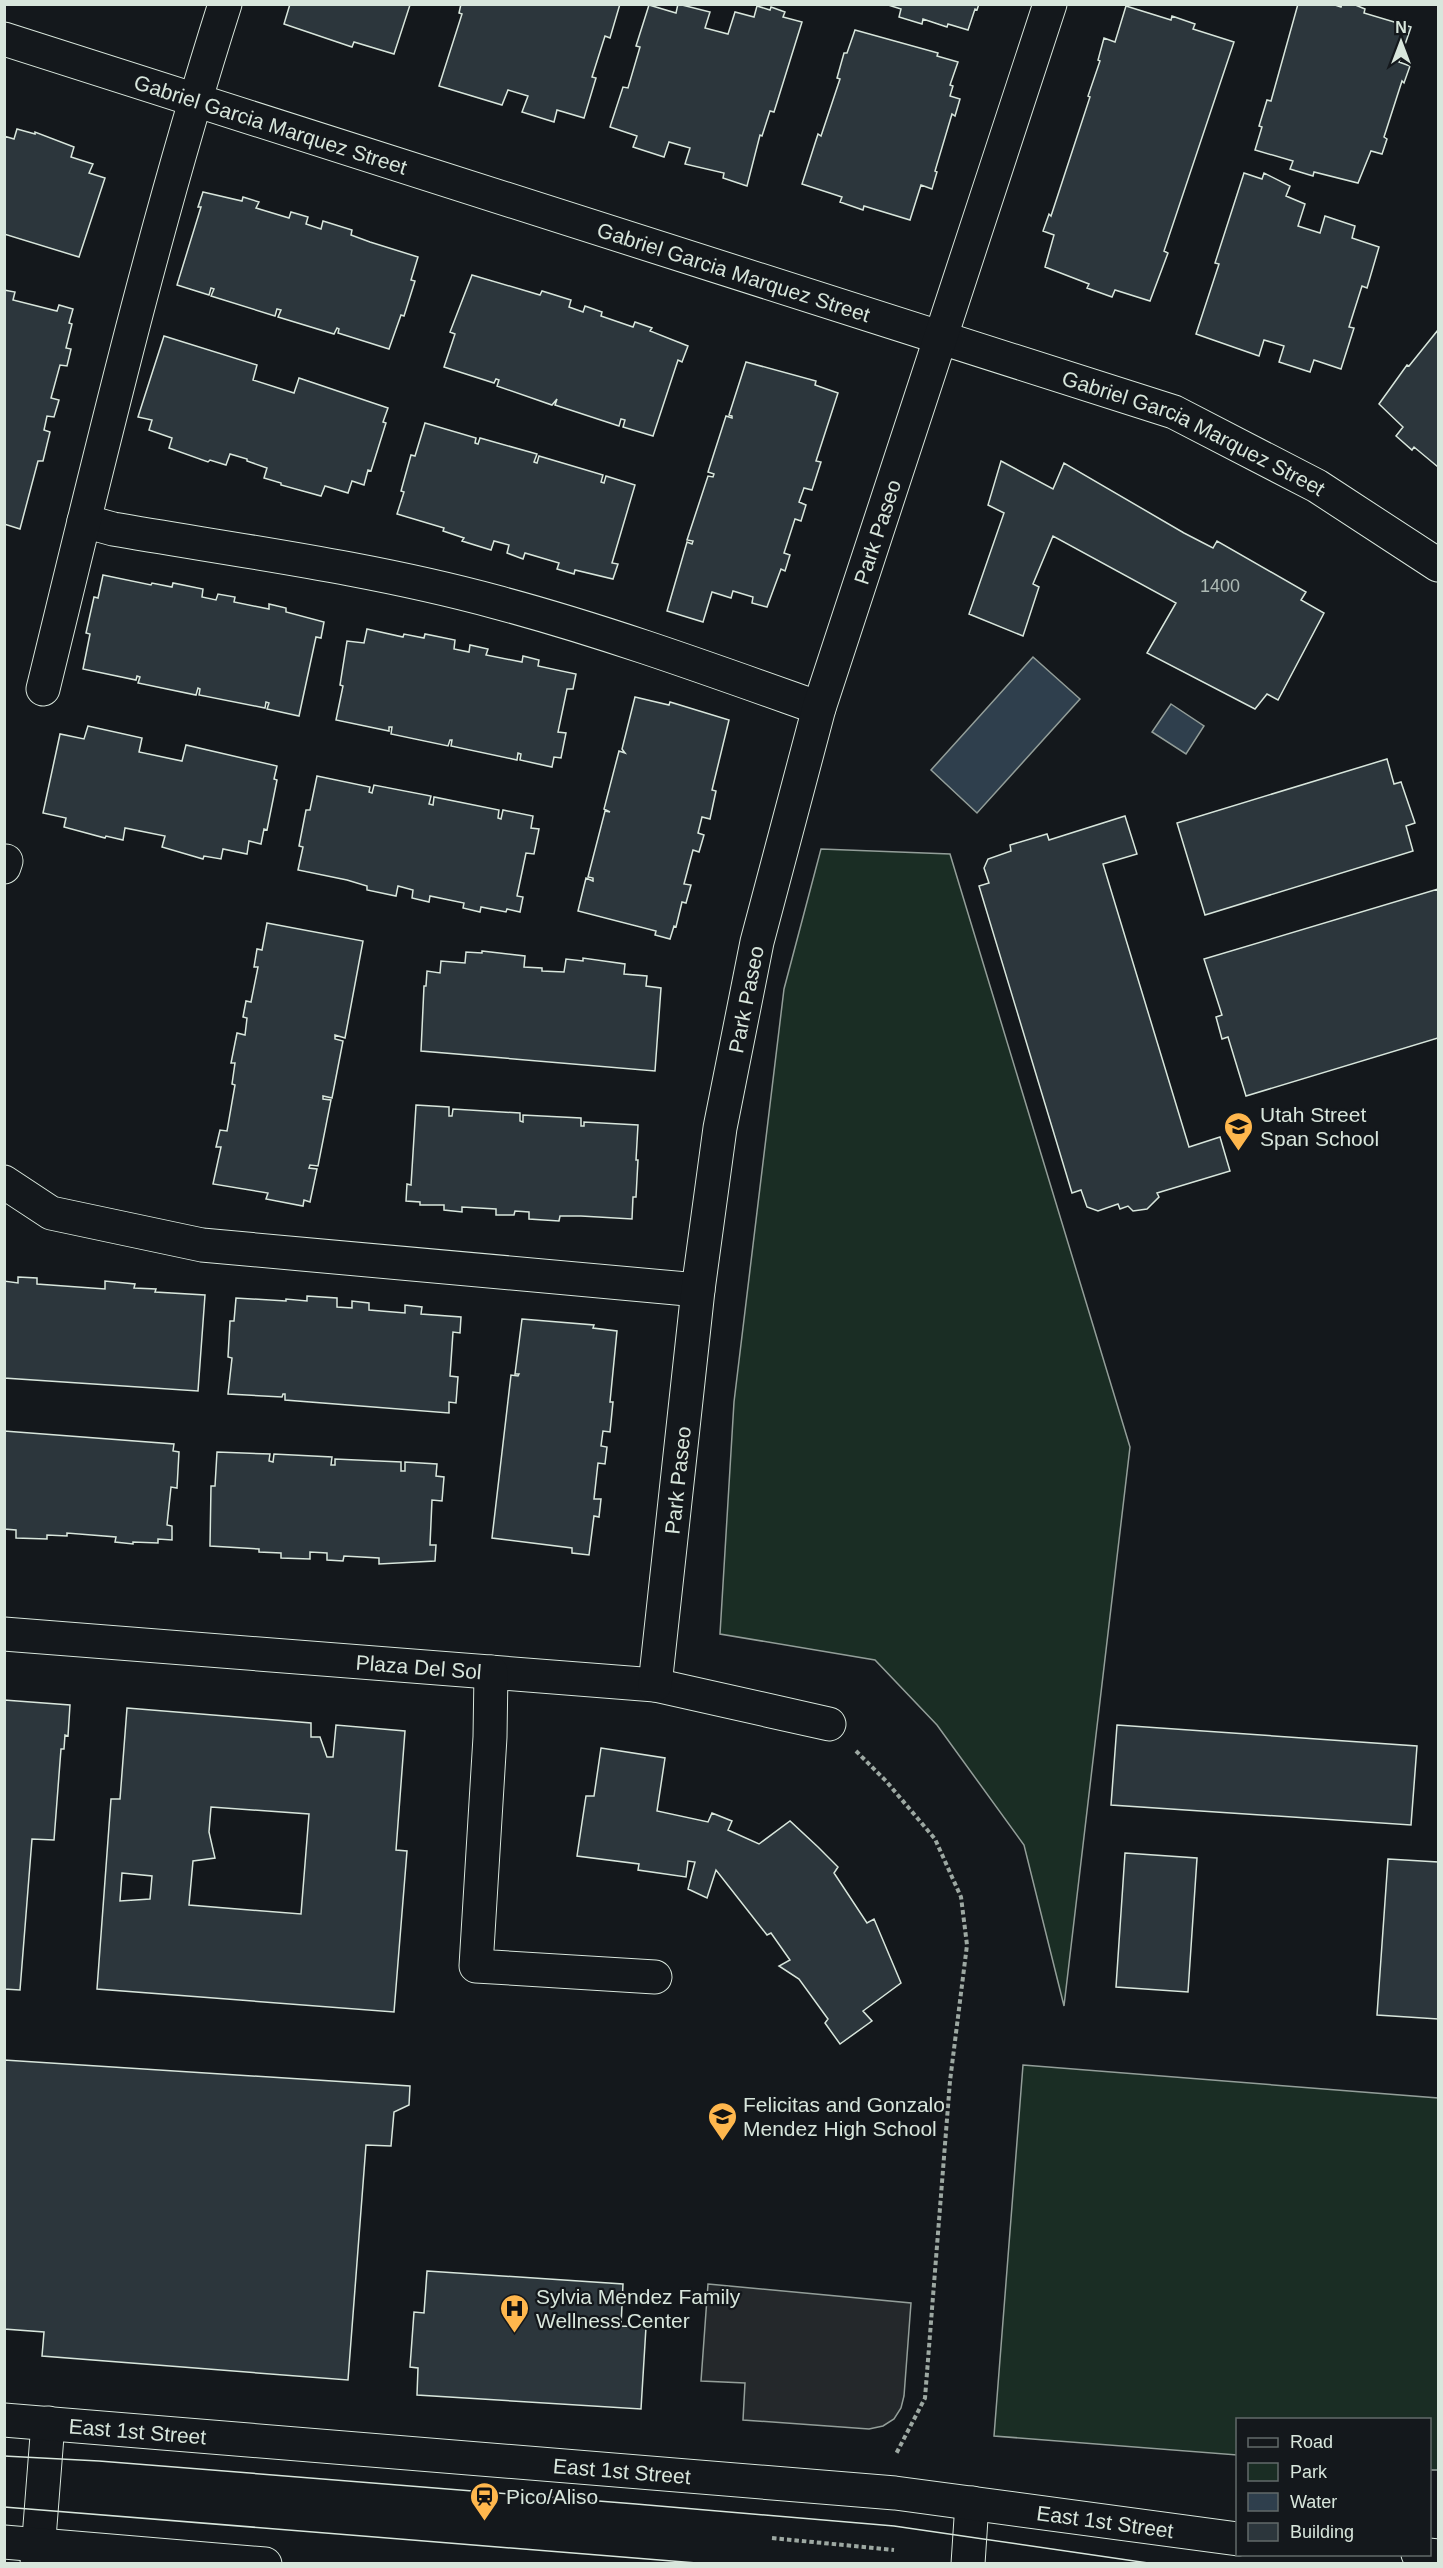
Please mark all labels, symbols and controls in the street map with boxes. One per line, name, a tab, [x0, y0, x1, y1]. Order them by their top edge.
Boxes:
north arrow	[1371, 12, 1431, 72]
text: N	[1395, 19, 1407, 36]
street label: Gabriel Garcia Marquez Street	[132, 70, 410, 178]
street label: Gabriel Garcia Marquez Street	[595, 217, 873, 326]
street label: Gabriel Garcia Marquez Street	[1059, 366, 1330, 500]
street label: Park Paseo	[849, 477, 905, 587]
house number: 1400	[1200, 576, 1240, 596]
street label: Park Paseo	[724, 944, 767, 1055]
place label: Utah Street Span School	[1260, 1103, 1379, 1150]
school or university icon: Utah Street Span School	[1223, 1110, 1255, 1152]
street label: Park Paseo	[660, 1425, 695, 1535]
street label: Plaza Del Sol	[355, 1650, 483, 1683]
place label: Felicitas and Gonzalo Mendez High School	[743, 2093, 945, 2140]
school or university icon: Felicitas and Gonzalo Mendez High School	[706, 2100, 738, 2142]
place label: Sylvia Mendez Family Wellness Center	[536, 2285, 741, 2332]
hospital icon: Sylvia Mendez Family Wellness Center	[499, 2292, 531, 2334]
street label: East 1st Street	[68, 2414, 207, 2448]
legend	[1236, 2418, 1431, 2556]
text: Road	[1290, 2432, 1333, 2452]
street label: East 1st Street	[552, 2454, 692, 2488]
text: Park	[1290, 2462, 1328, 2482]
station icon: Pico/Aliso	[469, 2480, 501, 2522]
place label: Pico/Aliso	[506, 2485, 598, 2508]
text: Water	[1290, 2492, 1337, 2512]
street label: East 1st Street	[1035, 2501, 1175, 2542]
text: Building	[1290, 2522, 1354, 2542]

